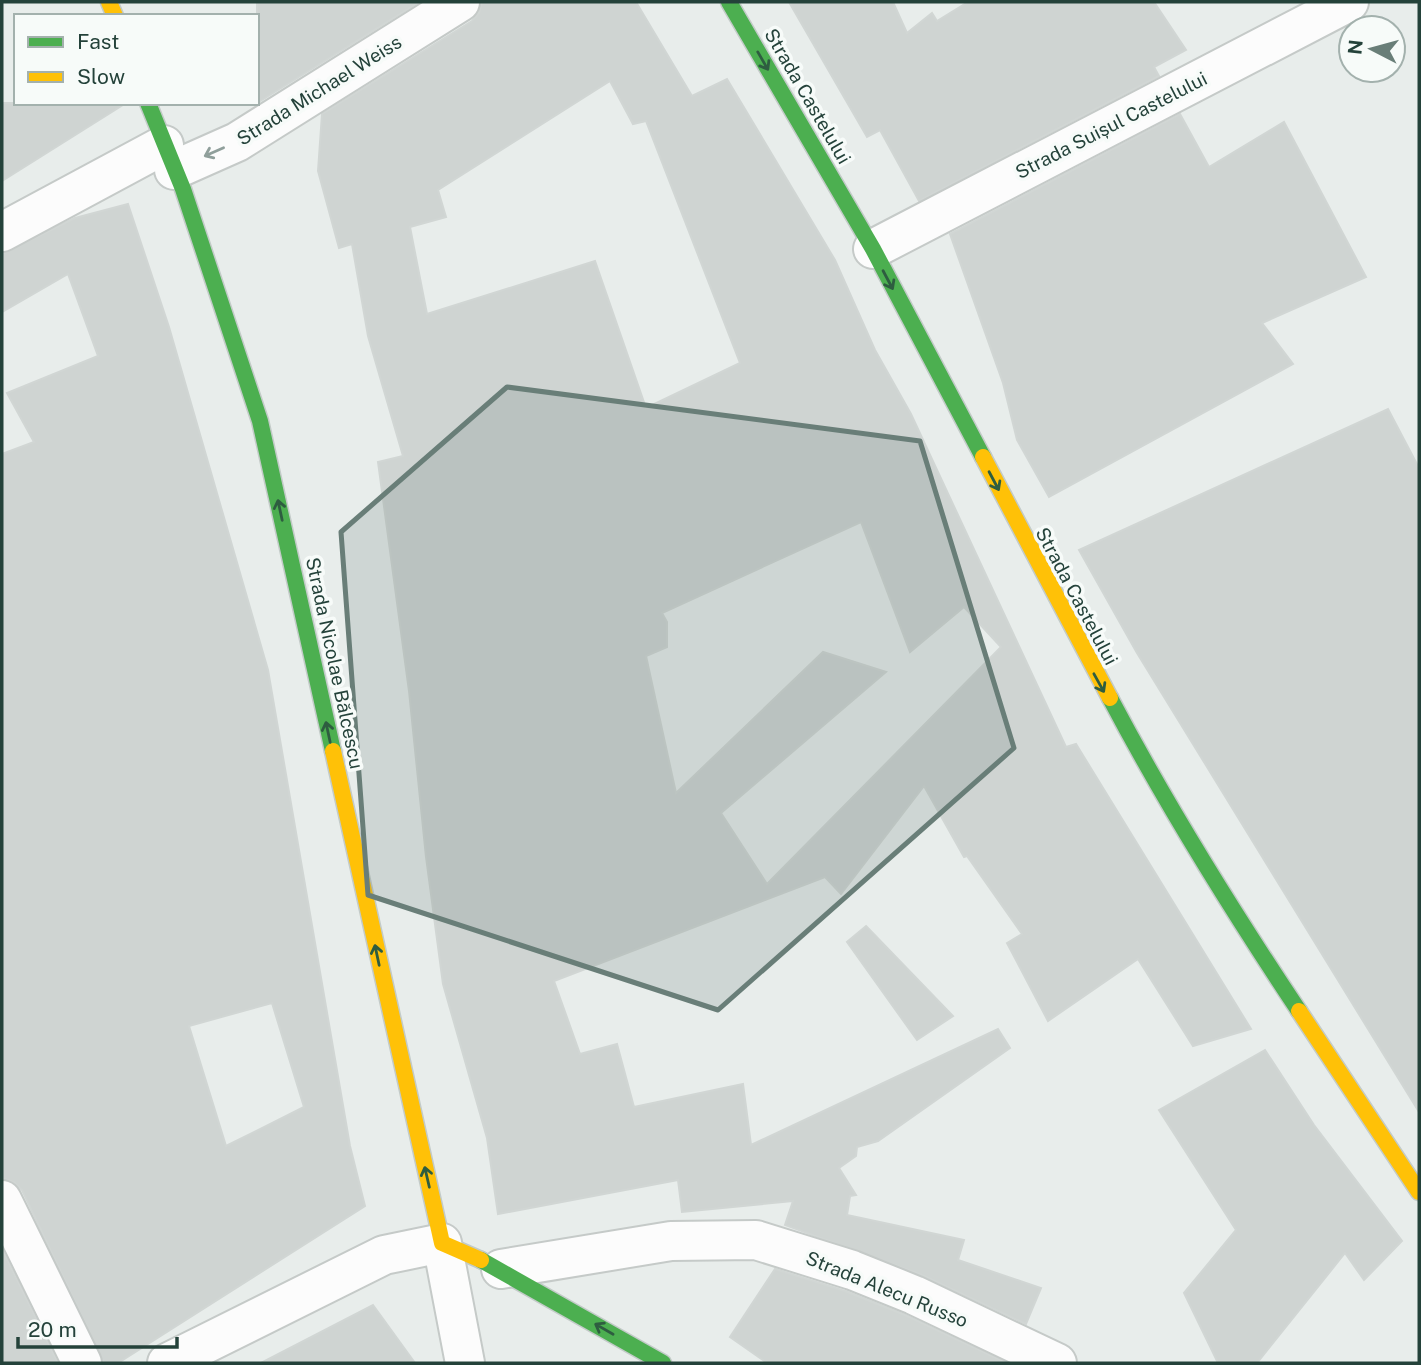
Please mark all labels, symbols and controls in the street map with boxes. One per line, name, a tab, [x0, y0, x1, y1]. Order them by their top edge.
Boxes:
legend	[14, 14, 259, 105]
north arrow	[1337, 14, 1407, 84]
street label: Strada Castelului	[760, 25, 856, 167]
text: Fast	[77, 29, 119, 54]
street label: Strada Michael Weiss	[233, 30, 405, 150]
text: N	[1343, 39, 1367, 56]
one-way arrow	[757, 50, 771, 70]
text: Slow	[77, 64, 125, 89]
street label: Strada Suișul Castelului	[1012, 67, 1210, 183]
one-way arrow	[204, 146, 225, 159]
one-way arrow	[882, 269, 896, 289]
one-way arrow	[987, 470, 1001, 491]
one-way arrow	[272, 499, 286, 522]
street label: Strada Castelului	[1032, 524, 1122, 668]
street label: Strada Nicolae Bălcescu	[302, 555, 368, 771]
one-way arrow	[1093, 672, 1106, 693]
one-way arrow	[321, 722, 334, 744]
one-way arrow	[370, 944, 384, 967]
one-way arrow	[420, 1166, 433, 1189]
street label: Strada Alecu Russo	[803, 1246, 971, 1332]
scale bar	[18, 1306, 177, 1350]
text: 20 m	[28, 1317, 77, 1342]
one-way arrow	[595, 1322, 615, 1336]

